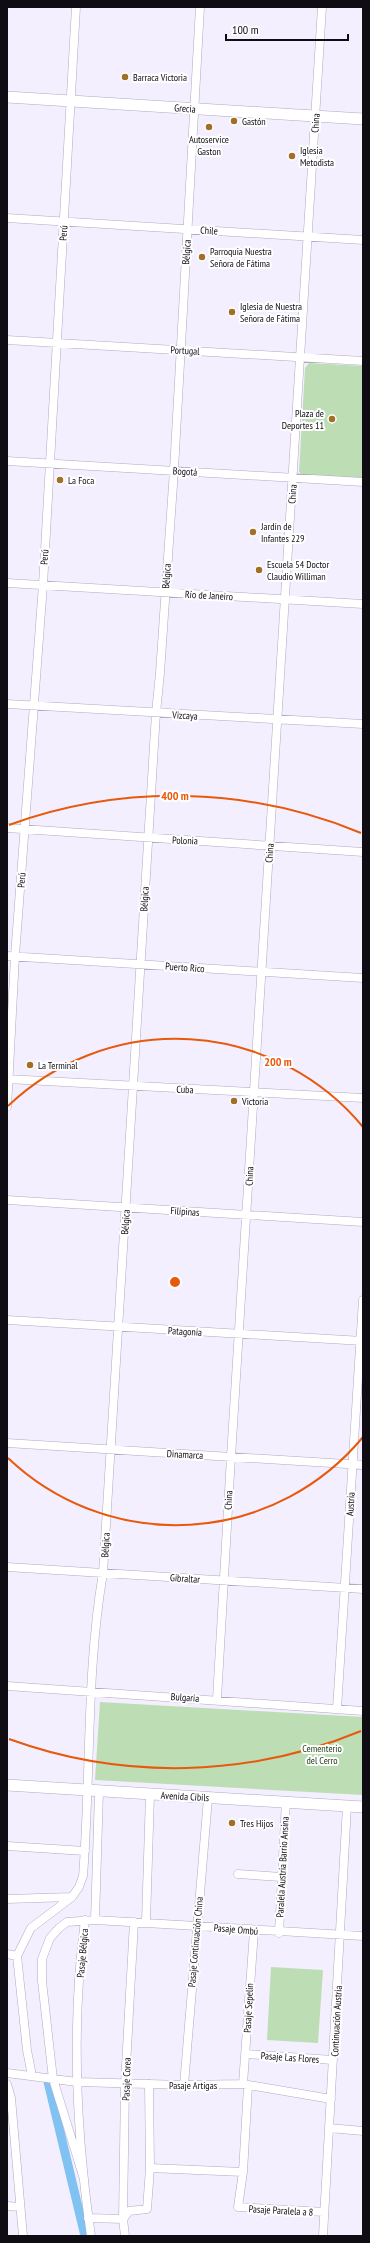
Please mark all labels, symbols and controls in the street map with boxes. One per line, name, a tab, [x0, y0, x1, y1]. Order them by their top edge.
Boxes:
scale bar	[226, 16, 348, 42]
text: 100 m	[232, 22, 259, 37]
place label: Barraca Victoria	[133, 71, 187, 84]
marker: Barraca Victoria	[120, 72, 130, 82]
street label: Grecia	[174, 101, 196, 116]
street label: China	[308, 113, 323, 133]
place label: Gastón	[242, 115, 266, 128]
marker: Gastón	[229, 116, 239, 126]
marker: Autoservice Gaston	[204, 122, 214, 132]
place label: Autoservice Gaston	[189, 133, 229, 158]
place label: Iglesia Metodista	[300, 144, 334, 169]
marker: Iglesia Metodista	[287, 151, 297, 161]
street label: Chile	[200, 223, 218, 238]
street label: Perú	[57, 225, 70, 241]
street label: Bélgica	[179, 239, 194, 265]
place label: Parroquia Nuestra Señora de Fátima	[210, 245, 272, 270]
marker: Parroquia Nuestra Señora de Fátima	[197, 252, 207, 262]
place label: Iglesia de Nuestra Señora de Fátima	[240, 300, 302, 325]
marker: Iglesia de Nuestra Señora de Fátima	[227, 307, 237, 317]
street label: Portugal	[170, 343, 201, 358]
place label: Plaza de Deportes 11	[282, 407, 324, 432]
marker: Plaza de Deportes 11	[327, 414, 337, 424]
street label: Bogotá	[172, 464, 198, 479]
place label: La Foca	[68, 474, 94, 487]
marker: La Foca	[55, 475, 65, 485]
street label: China	[285, 484, 300, 504]
place label: Jardín de Infantes 229	[260, 520, 304, 545]
marker: Jardín de Infantes 229	[248, 527, 258, 537]
street label: Perú	[38, 549, 51, 565]
place label: Escuela 54 Doctor Claudio Williman	[267, 558, 329, 583]
street label: Bélgica	[159, 563, 174, 589]
marker: Escuela 54 Doctor Claudio Williman	[254, 565, 264, 575]
street label: Río de Janeiro	[185, 588, 233, 603]
street label: Vizcaya	[171, 708, 198, 723]
text: 400 m	[161, 788, 189, 803]
street label: Polonia	[172, 834, 198, 847]
street label: China	[262, 843, 277, 863]
street label: Perú	[14, 872, 29, 888]
street label: Bélgica	[137, 886, 152, 912]
street label: Puerto Rico	[165, 960, 205, 975]
text: 200 m	[264, 1054, 292, 1069]
place label: La Terminal	[38, 1059, 78, 1072]
marker: La Terminal	[25, 1060, 35, 1070]
street label: Cuba	[176, 1083, 194, 1096]
place label: Victoria	[241, 1095, 268, 1108]
marker: Victoria	[229, 1096, 239, 1106]
street label: China	[242, 1166, 257, 1186]
street label: Filipinas	[170, 1204, 201, 1219]
street label: Bélgica	[118, 1209, 133, 1235]
centre of rings	[168, 1275, 182, 1289]
street label: Patagonia	[168, 1324, 202, 1339]
street label: Dinamarca	[166, 1447, 204, 1462]
street label: China	[221, 1490, 236, 1510]
street label: Austria	[343, 1492, 358, 1516]
street label: Bélgica	[98, 1532, 113, 1558]
street label: Gibraltar	[170, 1571, 201, 1586]
street label: Bulgaria	[170, 1690, 200, 1705]
park label: Cementerio del Cerro	[302, 1742, 342, 1767]
street label: Avenida Cibils	[160, 1789, 210, 1804]
street label: Paralela Austria Barrio Ansina	[273, 1816, 292, 1918]
place label: Tres Hijos	[240, 1817, 274, 1830]
marker: Tres Hijos	[227, 1818, 237, 1828]
street label: Pasaje Continuación China	[185, 1896, 206, 1988]
street label: Pasaje Ombú	[213, 1921, 259, 1938]
street label: Pasaje Bélgica	[74, 1928, 91, 1978]
street label: Pasaje Sepelin	[241, 1983, 256, 2033]
street label: Continuación Austria	[328, 1985, 345, 2057]
street label: Pasaje Las Flores	[260, 2049, 320, 2066]
street label: Pasaje Corea	[119, 2057, 134, 2101]
street label: Pasaje Artigas	[169, 2079, 218, 2092]
street label: Pasaje Paralela a 8	[248, 2202, 314, 2219]

